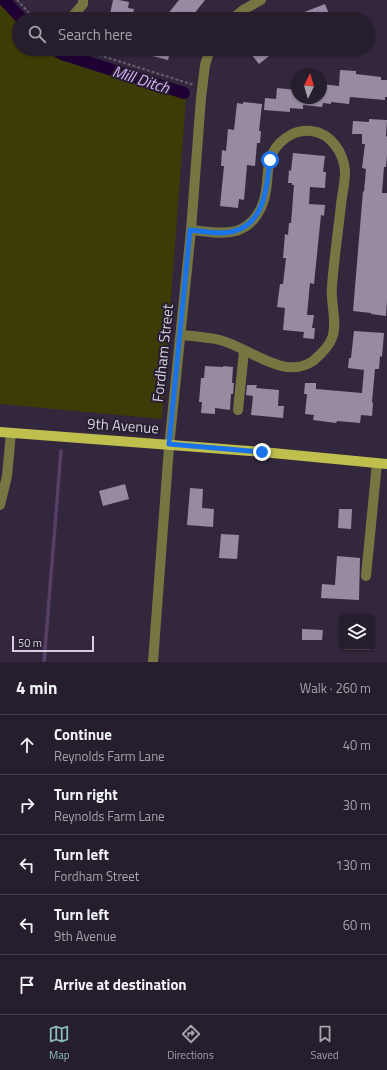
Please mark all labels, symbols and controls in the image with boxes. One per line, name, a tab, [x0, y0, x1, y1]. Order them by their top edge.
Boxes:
search box	[12, 12, 375, 56]
icon: search	[26, 23, 48, 45]
text: Search here	[58, 23, 132, 46]
water label: Mill Ditch	[109, 59, 174, 100]
north arrow	[291, 68, 327, 104]
route start	[261, 151, 279, 169]
street label: Fordham Street	[146, 302, 179, 403]
street label: 9th Avenue	[86, 412, 160, 439]
route end	[253, 443, 271, 461]
map controls	[339, 614, 375, 650]
button: layers	[339, 614, 375, 650]
scale bar	[12, 634, 94, 653]
text: 50 m	[18, 635, 42, 651]
text: 4 min	[16, 675, 57, 701]
text: Walk · 260 m	[300, 678, 371, 698]
text: Continue	[54, 723, 112, 746]
icon: ahead	[16, 734, 38, 756]
text: 40 m	[343, 735, 371, 755]
text: Reynolds Farm Lane	[54, 746, 165, 766]
text: Turn right	[54, 783, 118, 806]
icon: right	[16, 794, 38, 816]
text: 30 m	[343, 795, 371, 815]
text: Reynolds Farm Lane	[54, 806, 165, 826]
text: Turn left	[54, 843, 109, 866]
icon: left	[16, 854, 38, 876]
text: 130 m	[335, 855, 371, 875]
text: Fordham Street	[54, 866, 139, 886]
text: Turn left	[54, 903, 109, 926]
icon: left	[16, 914, 38, 936]
text: 60 m	[343, 915, 371, 935]
text: 9th Avenue	[54, 926, 116, 946]
text: Arrive at destination	[54, 973, 187, 996]
icon: arrive	[16, 974, 38, 996]
tab: Map	[48, 1023, 70, 1063]
tab: Directions	[167, 1023, 214, 1063]
tab: Saved	[311, 1023, 339, 1063]

